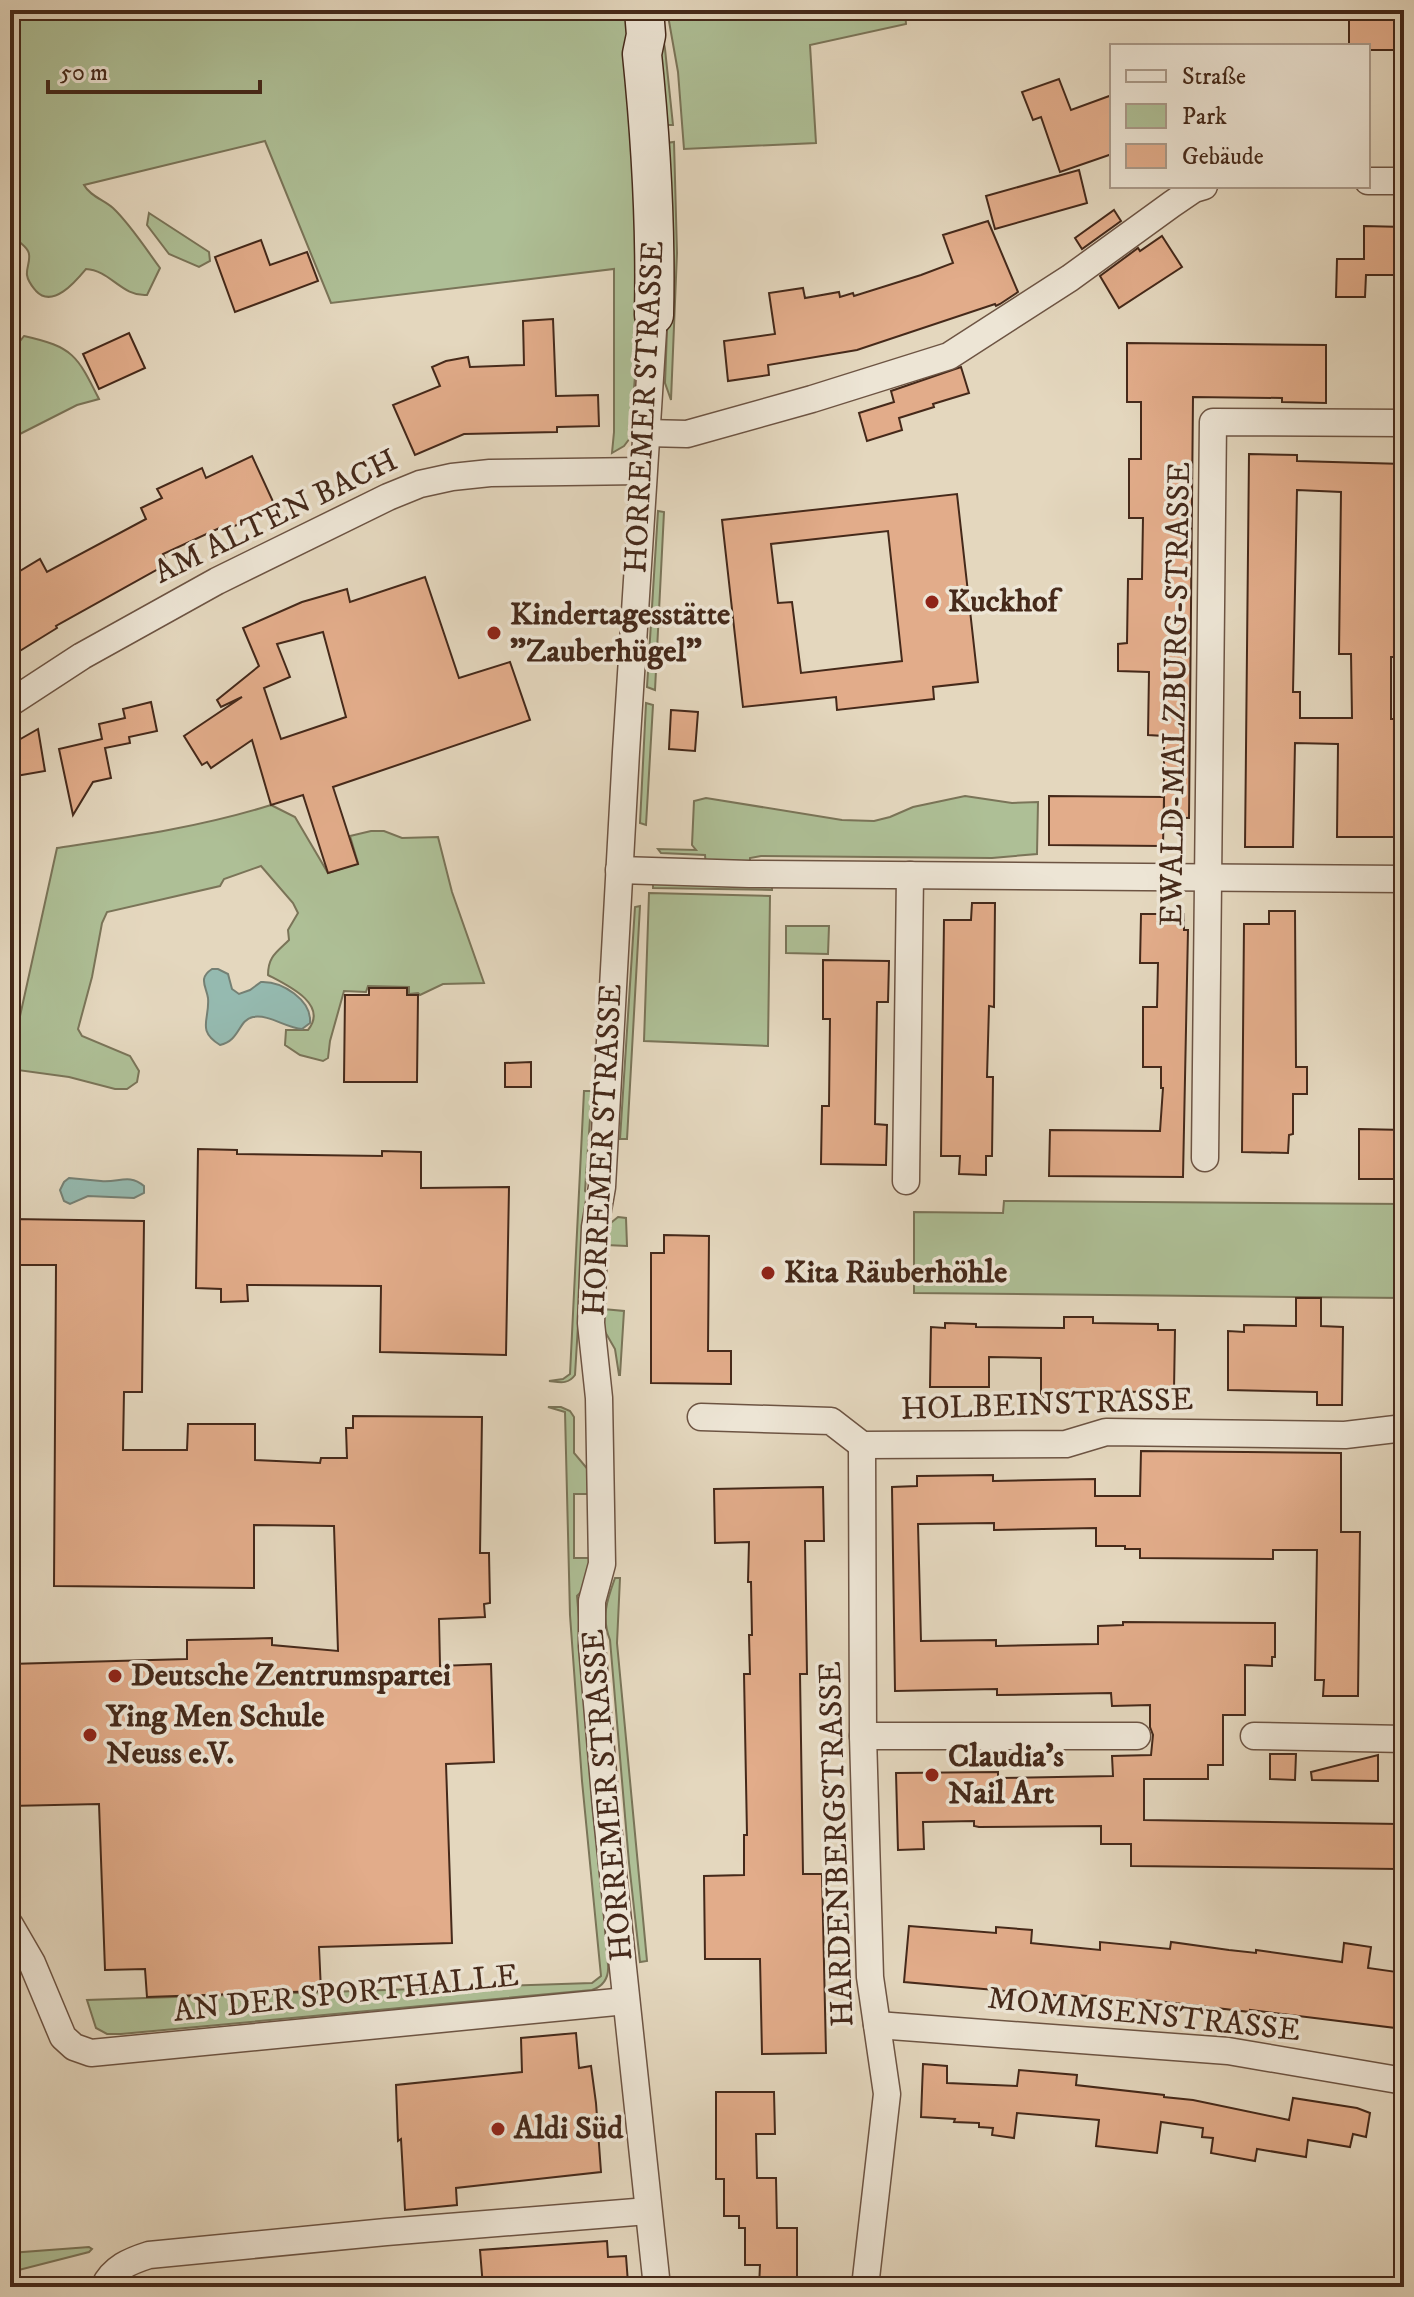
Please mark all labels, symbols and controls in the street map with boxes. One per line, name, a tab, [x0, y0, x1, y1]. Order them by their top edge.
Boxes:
scale bar	[48, 44, 260, 94]
legend	[1110, 44, 1370, 188]
text: 50 m	[60, 58, 108, 88]
text: Straße	[1182, 62, 1246, 92]
text: Park	[1182, 102, 1227, 132]
text: Gebäude	[1182, 142, 1264, 172]
street label: HORREMER STRASSE	[616, 240, 674, 574]
street label: AM ALTEN BACH	[148, 441, 404, 593]
street label: EWALD-MALZBURG-STRASSE	[1152, 461, 1200, 927]
place label: Kuckhof	[948, 582, 1063, 622]
marker: Kuckhof	[923, 593, 941, 611]
place label: Kindertagesstätte "Zauberhügel"	[510, 595, 730, 672]
marker: Kindertagesstätte "Zauberhügel"	[485, 624, 503, 642]
street label: HORREMER STRASSE	[574, 983, 632, 1317]
place label: Kita Räuberhöhle	[784, 1253, 1007, 1293]
marker: Kita Räuberhöhle	[759, 1264, 777, 1282]
street label: HOLBEINSTRASSE	[900, 1380, 1194, 1430]
street label: HORREMER STRASSE	[574, 1627, 642, 1963]
place label: Deutsche Zentrumspartei	[131, 1656, 451, 1696]
street label: HARDENBERGSTRASSE	[811, 1660, 863, 2028]
marker: Deutsche Zentrumspartei	[106, 1667, 124, 1685]
place label: Ying Men Schule Neuss e.V.	[105, 1697, 325, 1774]
marker: Ying Men Schule Neuss e.V.	[81, 1726, 99, 1744]
place label: Claudia's Nail Art	[948, 1737, 1064, 1814]
marker: Claudia's Nail Art	[923, 1766, 941, 1784]
street label: AN DER SPORTHALLE	[171, 1956, 521, 2032]
street label: MOMMSENSTRASSE	[986, 1979, 1302, 2051]
place label: Aldi Süd	[513, 2109, 624, 2149]
marker: Aldi Süd	[489, 2120, 507, 2138]

